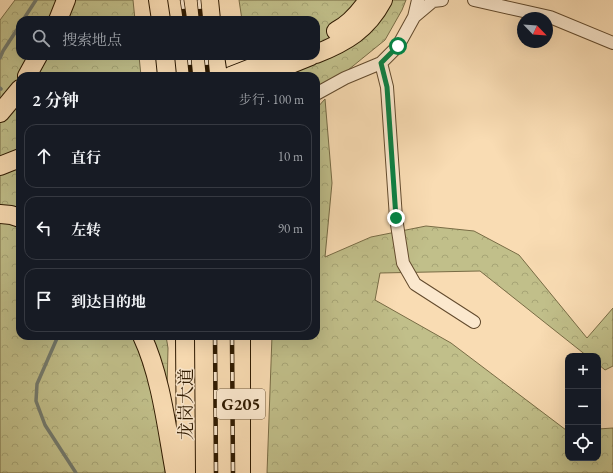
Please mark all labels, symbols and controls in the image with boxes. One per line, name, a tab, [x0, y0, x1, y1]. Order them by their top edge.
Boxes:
north arrow	[517, 12, 553, 48]
search box	[16, 16, 320, 60]
icon: search	[30, 27, 52, 49]
text: 搜索地点	[62, 30, 122, 49]
route start	[389, 37, 407, 55]
text: 2 分钟	[32, 89, 79, 111]
text: 步行 · 100 m	[239, 91, 304, 108]
icon: ahead	[33, 145, 55, 167]
text: 直行	[71, 148, 101, 167]
text: 10 m	[278, 148, 303, 165]
route end	[387, 209, 405, 227]
icon: left	[33, 217, 55, 239]
text: 左转	[71, 220, 101, 239]
text: 90 m	[278, 220, 303, 237]
icon: arrive	[33, 289, 55, 311]
text: 到达目的地	[71, 292, 146, 311]
map controls	[565, 353, 601, 461]
button: +	[565, 353, 601, 389]
street label: 龙岗大道	[174, 368, 197, 440]
road number: G205	[217, 389, 265, 419]
button: −	[565, 389, 601, 425]
button: locate	[565, 425, 601, 461]

